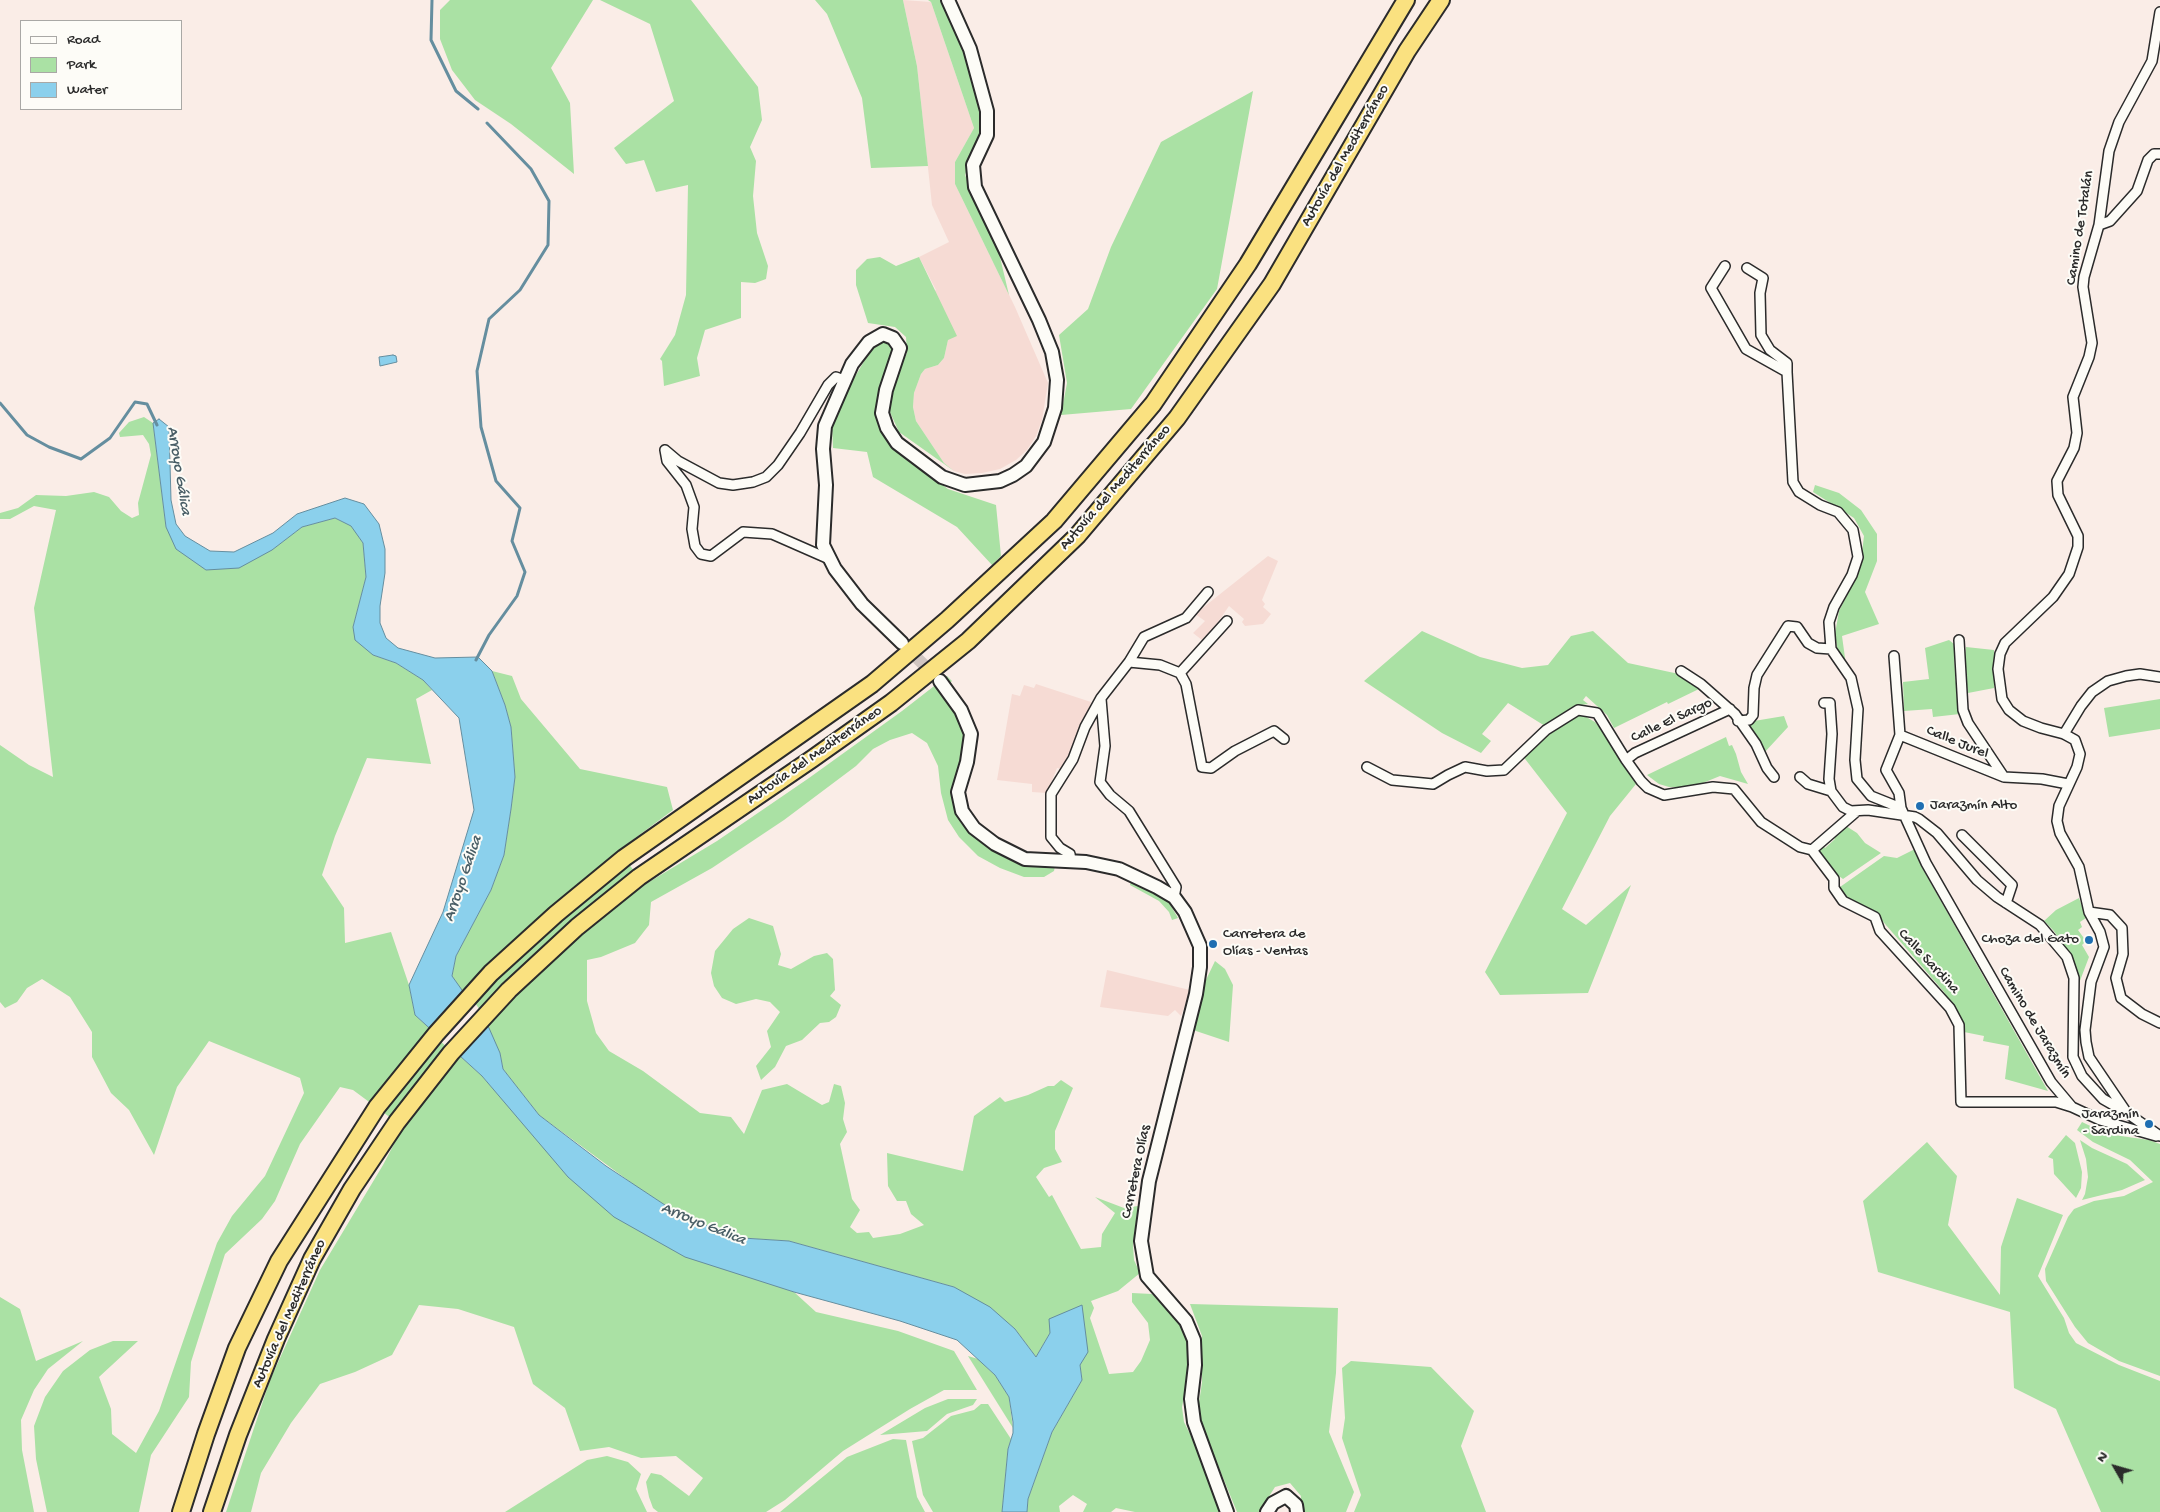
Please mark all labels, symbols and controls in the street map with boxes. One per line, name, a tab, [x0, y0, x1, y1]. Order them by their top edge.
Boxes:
legend	[20, 20, 182, 110]
text: Road	[67, 31, 100, 49]
text: Park	[67, 56, 96, 74]
text: Water	[67, 81, 107, 99]
street label: Autovía del Mediterráneo	[1298, 82, 1394, 230]
street label: Camino de Totalán	[2063, 169, 2099, 287]
street label: Autovía del Mediterráneo	[1057, 421, 1175, 555]
water label: Arroyo Gálica	[162, 425, 194, 517]
street label: Calle El Sargo	[1629, 694, 1715, 748]
street label: Autovía del Mediterráneo	[744, 703, 886, 809]
street label: Calle Jurel	[1923, 722, 1991, 764]
place label: Jarazmín Alto	[1930, 797, 2017, 815]
marker: Jarazmín Alto	[1914, 800, 1926, 812]
water label: Arroyo Gálica	[440, 834, 488, 924]
place label: Carretera de Olías - Ventas	[1223, 926, 1307, 961]
street label: Calle Sardina	[1893, 926, 1963, 998]
place label: Choza del Gato	[1981, 931, 2079, 949]
marker: Choza del Gato	[2083, 934, 2095, 946]
marker: Carretera de Olías - Ventas	[1207, 938, 1219, 950]
street label: Camino de Jarazmín	[1994, 964, 2074, 1082]
place label: Jarazmín - Sardina	[2081, 1106, 2139, 1141]
marker: Jarazmín - Sardina	[2143, 1118, 2155, 1130]
street label: Carretera Olías	[1118, 1124, 1156, 1220]
water label: Arroyo Gálica	[658, 1199, 748, 1251]
street label: Autovía del Mediterráneo	[249, 1237, 331, 1391]
north arrow	[2090, 1442, 2140, 1492]
text: N	[2093, 1449, 2112, 1466]

